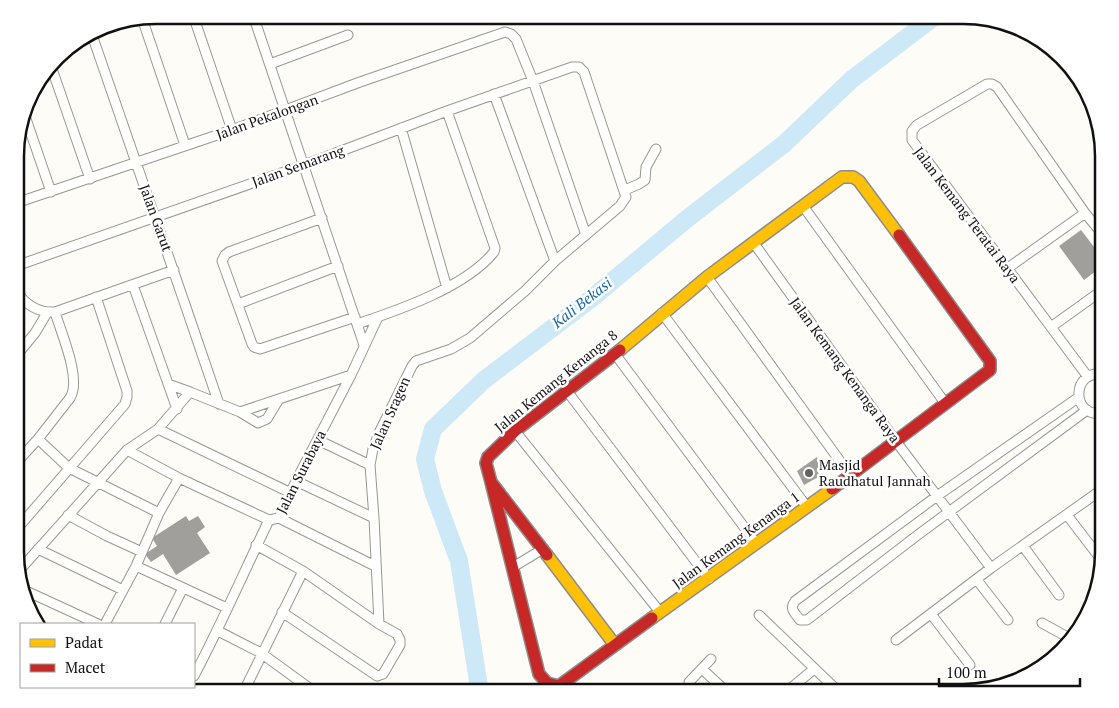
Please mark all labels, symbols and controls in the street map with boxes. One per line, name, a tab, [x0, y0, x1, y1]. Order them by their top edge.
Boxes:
street label: Jalan Pekalongan	[213, 89, 321, 144]
street label: Jalan Semarang	[249, 140, 347, 191]
street label: Jalan Kemang Teratai Raya	[910, 143, 1025, 287]
street label: Jalan Garut	[136, 182, 178, 255]
water label: Kali Bekasi	[547, 272, 616, 332]
street label: Jalan Kemang Kenanga Raya	[786, 293, 905, 446]
street label: Jalan Kemang Kenanga 8	[490, 325, 621, 436]
street label: Jalan Sragen	[365, 373, 414, 452]
street label: Jalan Surabaya	[271, 427, 330, 517]
place label: Masjid Raudhatul Jannah	[819, 455, 931, 490]
marker: Masjid Raudhatul Jannah	[803, 467, 815, 479]
street label: Jalan Kemang Kenanga 1	[668, 487, 803, 592]
legend	[20, 623, 195, 688]
text: Padat	[65, 632, 103, 652]
scale bar	[939, 656, 1080, 688]
text: Macet	[65, 657, 106, 677]
text: 100 m	[946, 662, 987, 682]

